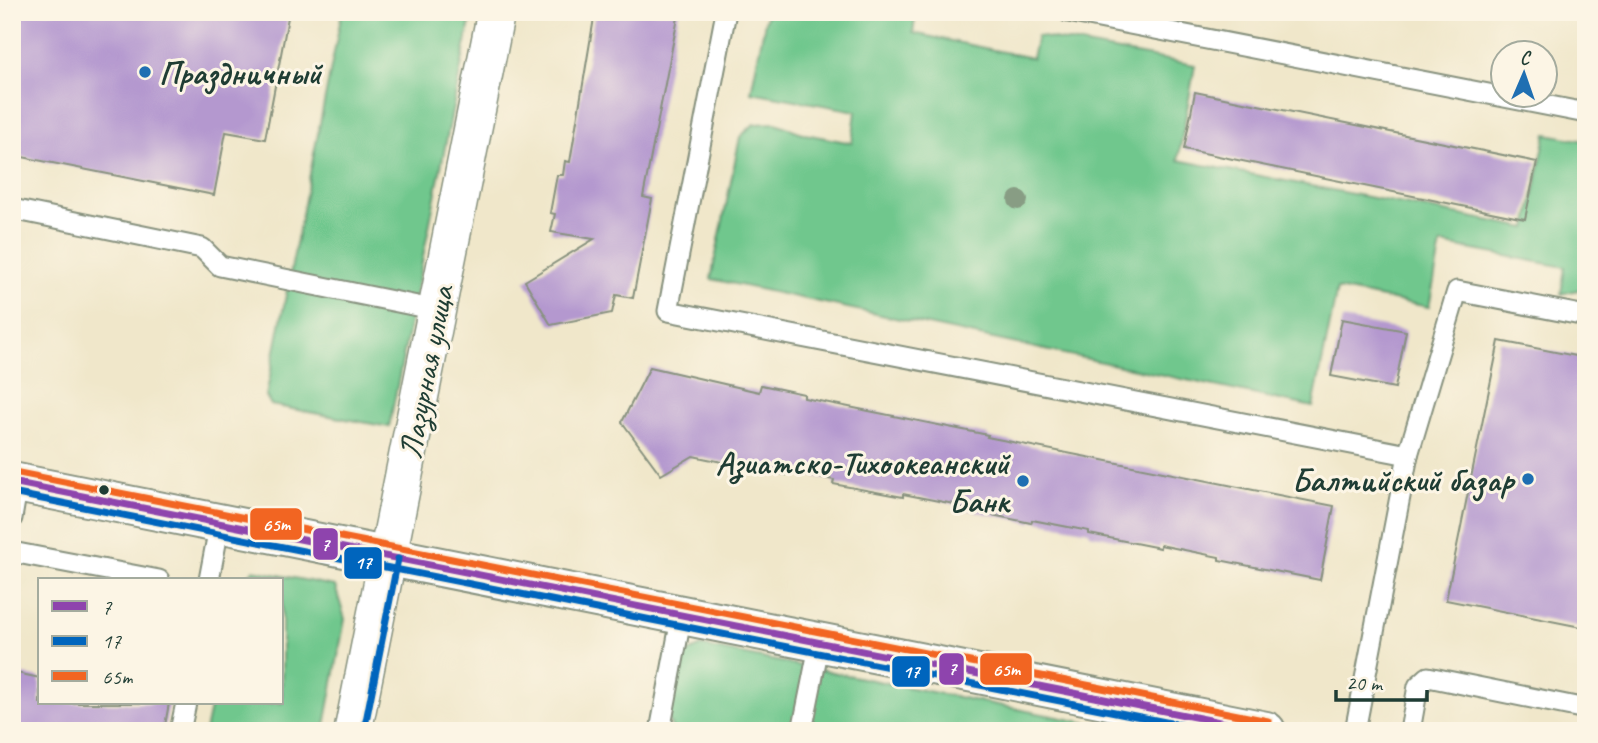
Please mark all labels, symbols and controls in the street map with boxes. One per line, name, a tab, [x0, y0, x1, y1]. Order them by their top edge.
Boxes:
north arrow	[1490, 38, 1560, 108]
text: С	[1519, 46, 1532, 70]
place label: Праздничный	[159, 52, 323, 95]
marker: Праздничный	[137, 64, 153, 80]
street label: Лазурная улица	[389, 280, 464, 462]
place label: Азиатско-Тихоокеанский Банк	[716, 442, 1012, 522]
place label: Балтийский базар	[1292, 459, 1516, 502]
marker: Балтийский базар	[1520, 471, 1536, 487]
marker: Азиатско-Тихоокеанский Банк	[1015, 473, 1031, 489]
unlabelled marker	[97, 483, 111, 497]
line badge: 65т	[249, 507, 303, 541]
text: 65т	[262, 513, 291, 537]
line badge: 7	[312, 527, 339, 561]
text: 7	[321, 533, 332, 557]
line badge: 17	[343, 546, 383, 580]
text: 17	[354, 551, 374, 575]
legend	[38, 578, 284, 704]
text: 7	[102, 594, 113, 620]
text: 17	[102, 628, 122, 654]
line badge: 7	[938, 652, 965, 686]
line badge: 65т	[979, 652, 1033, 686]
line badge: 17	[891, 655, 931, 688]
text: 7	[948, 657, 959, 681]
text: 65т	[992, 658, 1021, 682]
scale bar	[1336, 659, 1426, 703]
text: 17	[902, 660, 922, 684]
text: 65т	[102, 664, 133, 690]
text: 20 m	[1346, 670, 1384, 696]

